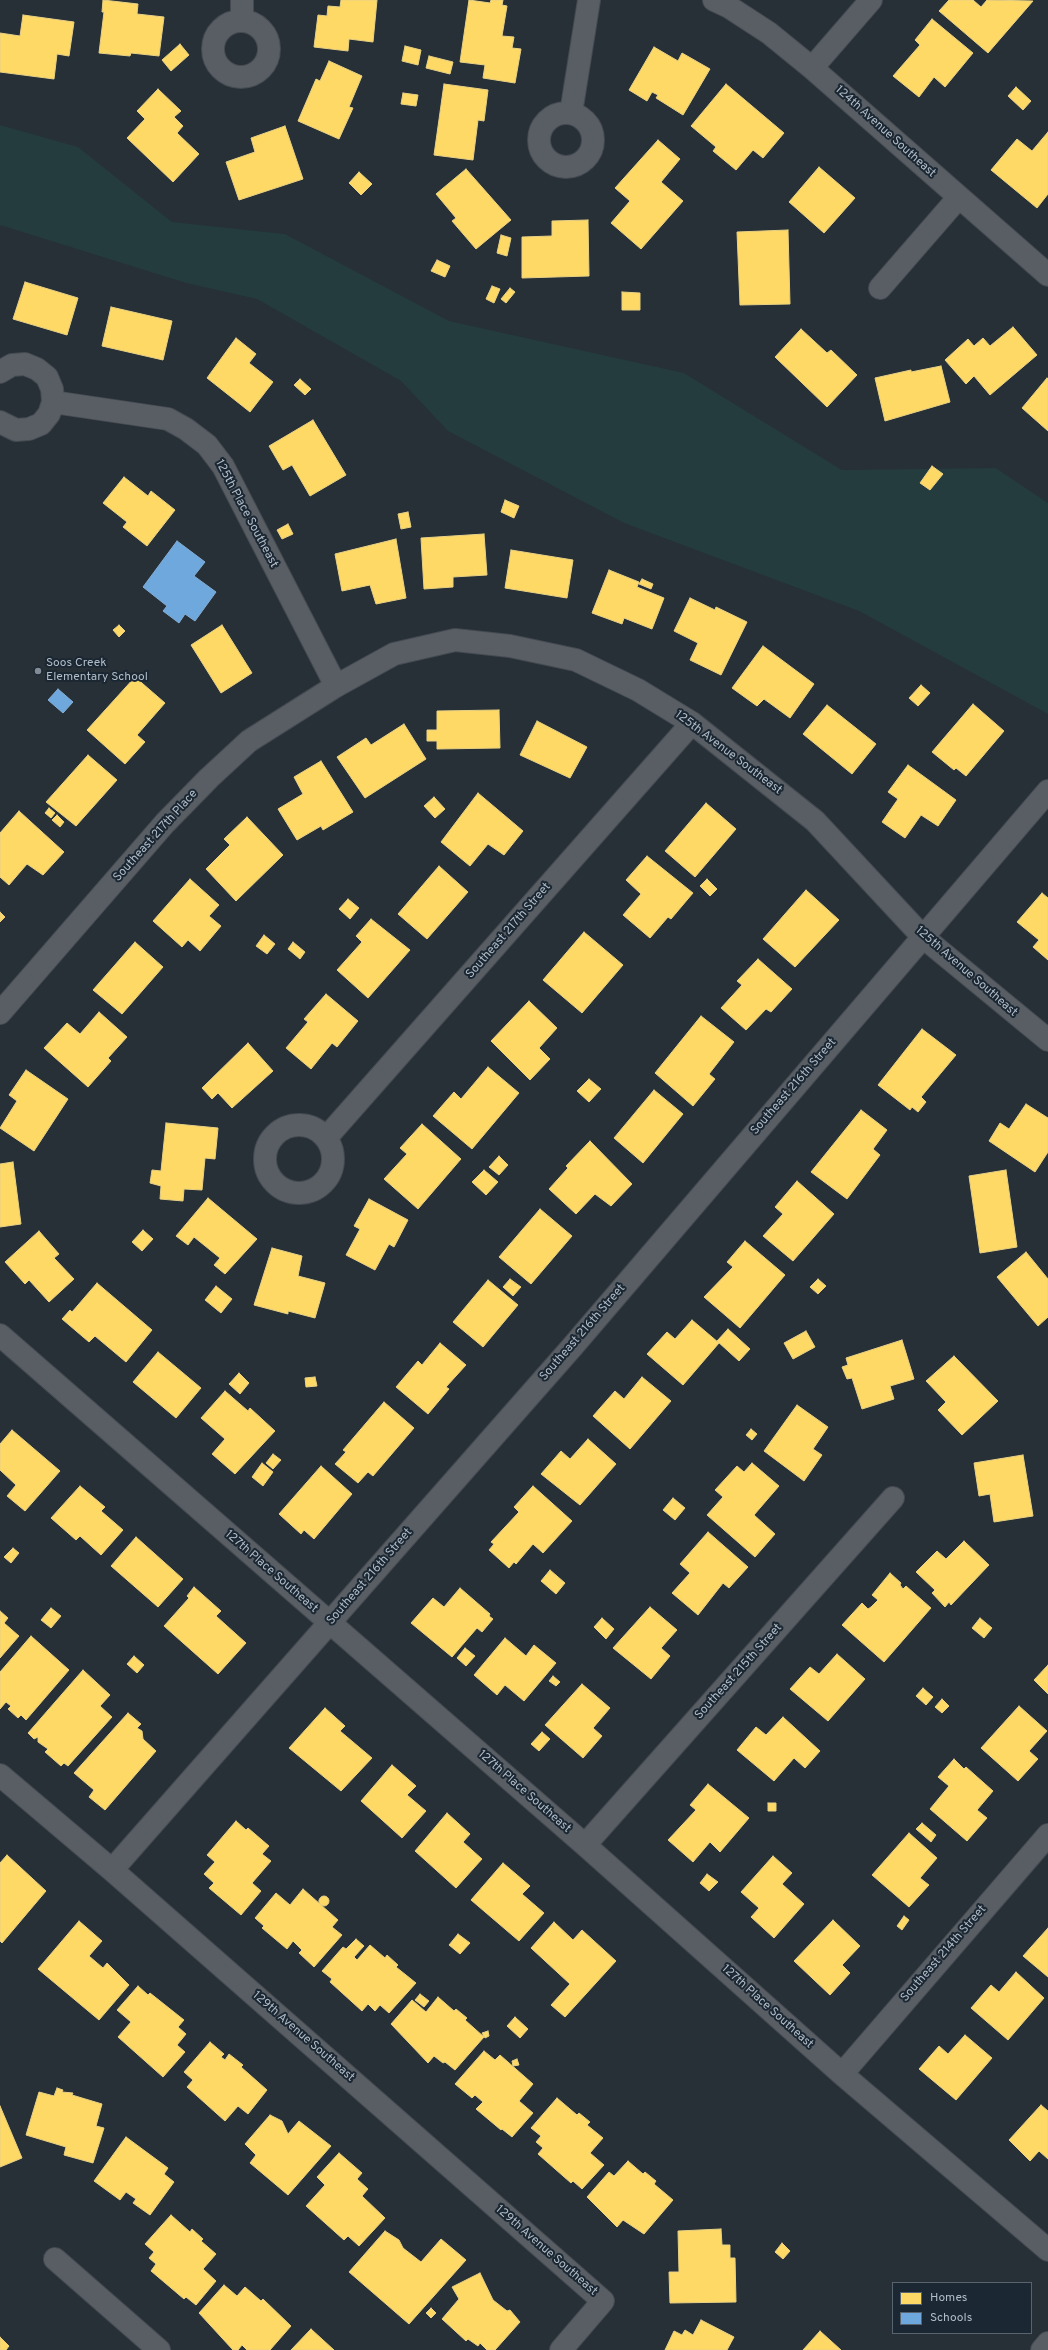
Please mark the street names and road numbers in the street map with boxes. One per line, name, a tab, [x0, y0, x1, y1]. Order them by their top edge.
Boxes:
street label: 124th Avenue Southeast	[832, 83, 938, 181]
street label: 125th Place Southeast	[211, 458, 281, 570]
street label: 125th Avenue Southeast	[672, 708, 784, 798]
street label: Southeast 217th Place	[111, 787, 201, 885]
street label: Southeast 217th Street	[464, 880, 554, 982]
street label: 125th Avenue Southeast	[912, 924, 1020, 1020]
street label: Southeast 216th Street	[748, 1036, 840, 1138]
street label: Southeast 216th Street	[537, 1282, 629, 1384]
street label: Southeast 216th Street	[324, 1526, 416, 1628]
street label: 127th Place Southeast	[222, 1528, 320, 1616]
street label: Southeast 215th Street	[692, 1621, 786, 1723]
street label: 127th Place Southeast	[475, 1748, 573, 1836]
street label: Southeast 214th Street	[898, 1903, 990, 2005]
street label: 127th Place Southeast	[718, 1962, 816, 2052]
street label: 129th Avenue Southeast	[249, 1989, 357, 2085]
street label: 129th Avenue Southeast	[492, 2203, 600, 2299]

